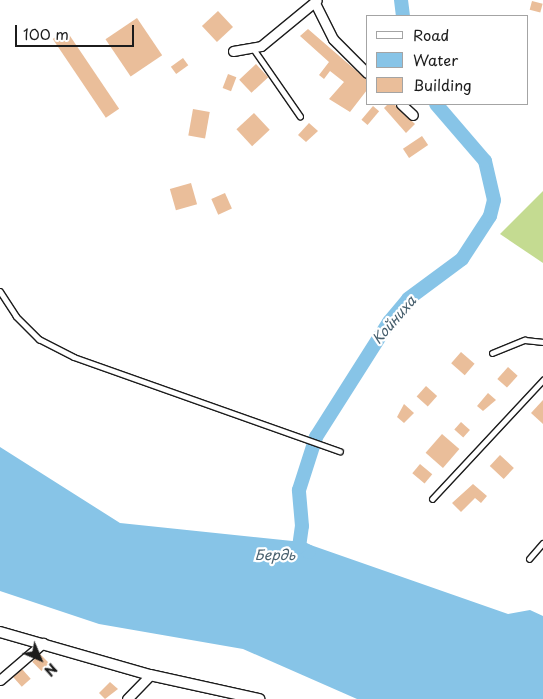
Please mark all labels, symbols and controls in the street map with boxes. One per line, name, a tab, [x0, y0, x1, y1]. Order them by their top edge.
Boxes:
scale bar	[18, 15, 136, 47]
legend	[366, 15, 528, 105]
text: 100 m	[23, 22, 69, 45]
text: Road	[413, 23, 449, 46]
text: Water	[413, 48, 458, 71]
text: Building	[413, 73, 472, 96]
water label: Койниха	[369, 293, 419, 347]
water label: Бердь	[255, 547, 295, 563]
north arrow	[15, 634, 65, 684]
text: N	[40, 659, 62, 681]

